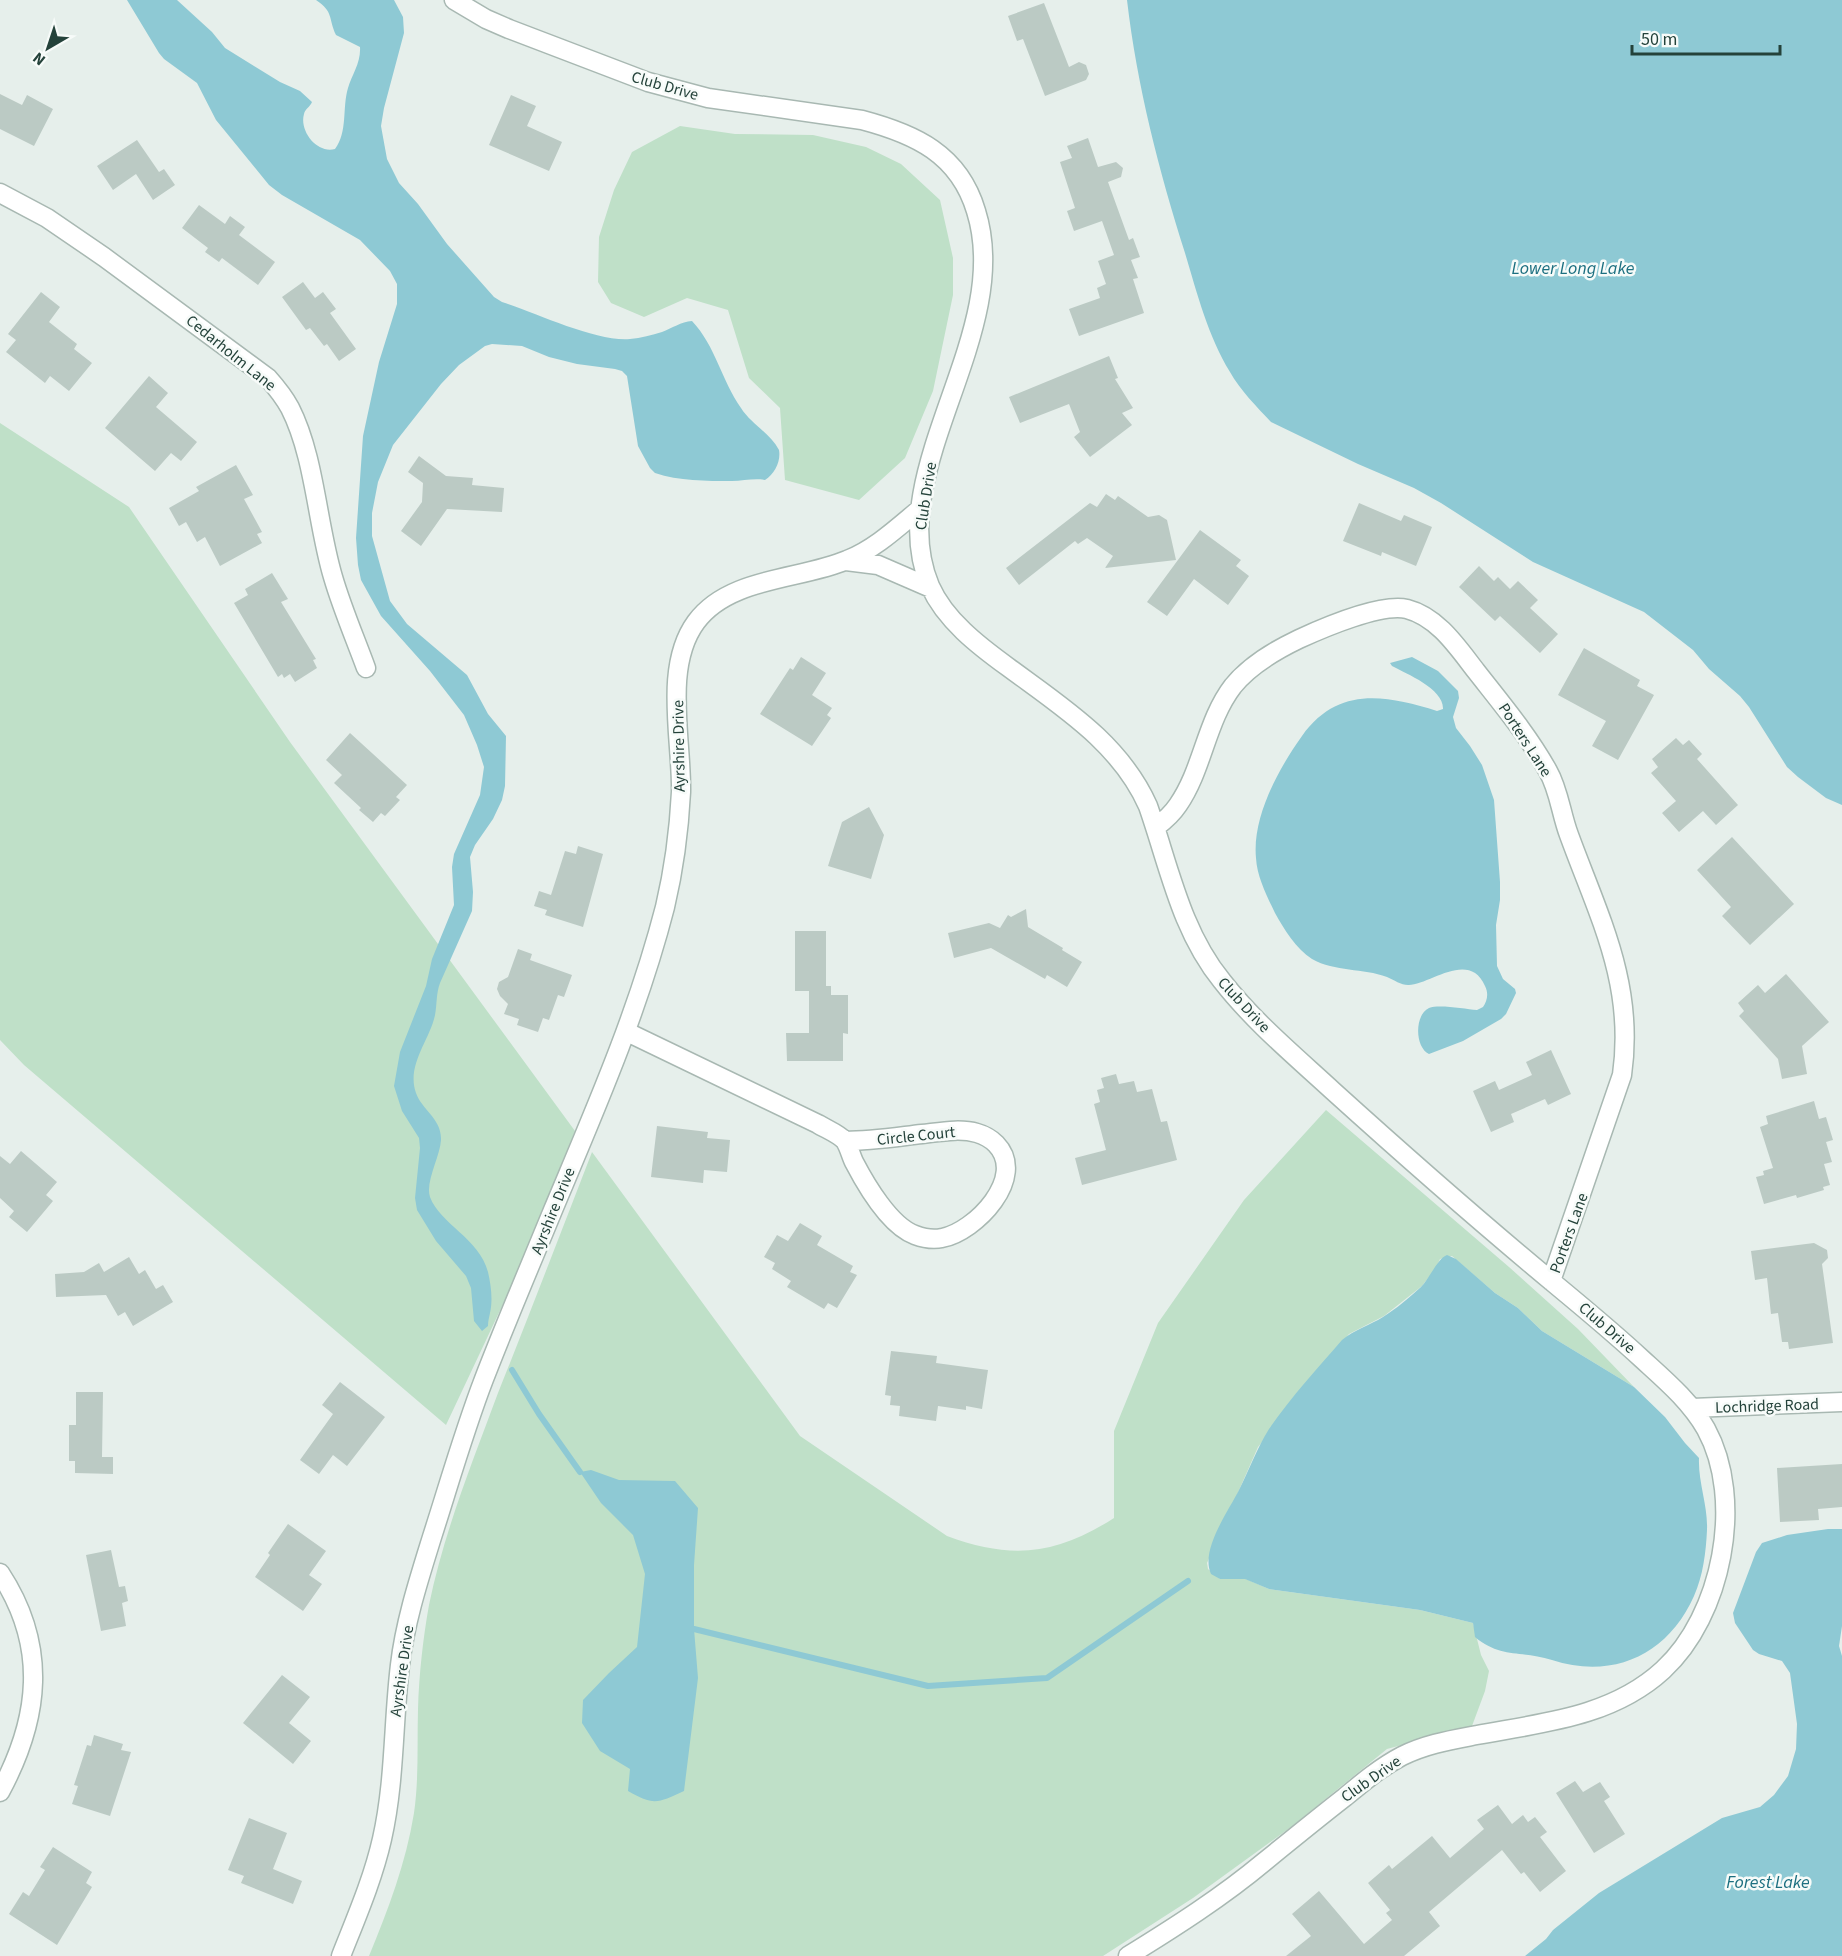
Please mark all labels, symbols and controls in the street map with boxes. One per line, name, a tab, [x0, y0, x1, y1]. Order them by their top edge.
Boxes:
north arrow	[18, 18, 78, 78]
scale bar	[1632, 18, 1780, 56]
text: 50 m	[1641, 27, 1677, 52]
text: N	[28, 47, 50, 71]
street label: Club Drive	[629, 66, 701, 106]
water label: Lower Long Lake	[1512, 256, 1635, 281]
street label: Cedarholm Lane	[181, 310, 281, 396]
street label: Club Drive	[910, 460, 942, 532]
street label: Porters Lane	[1493, 699, 1557, 781]
street label: Ayrshire Drive	[667, 700, 691, 792]
street label: Club Drive	[1213, 972, 1275, 1038]
street label: Circle Court	[876, 1121, 957, 1151]
street label: Ayrshire Drive	[526, 1164, 580, 1258]
street label: Porters Lane	[1544, 1190, 1594, 1276]
street label: Club Drive	[1574, 1297, 1640, 1359]
street label: Lochridge Road	[1715, 1393, 1819, 1419]
street label: Ayrshire Drive	[385, 1624, 419, 1718]
street label: Club Drive	[1337, 1750, 1405, 1808]
water label: Forest Lake	[1726, 1870, 1810, 1895]

